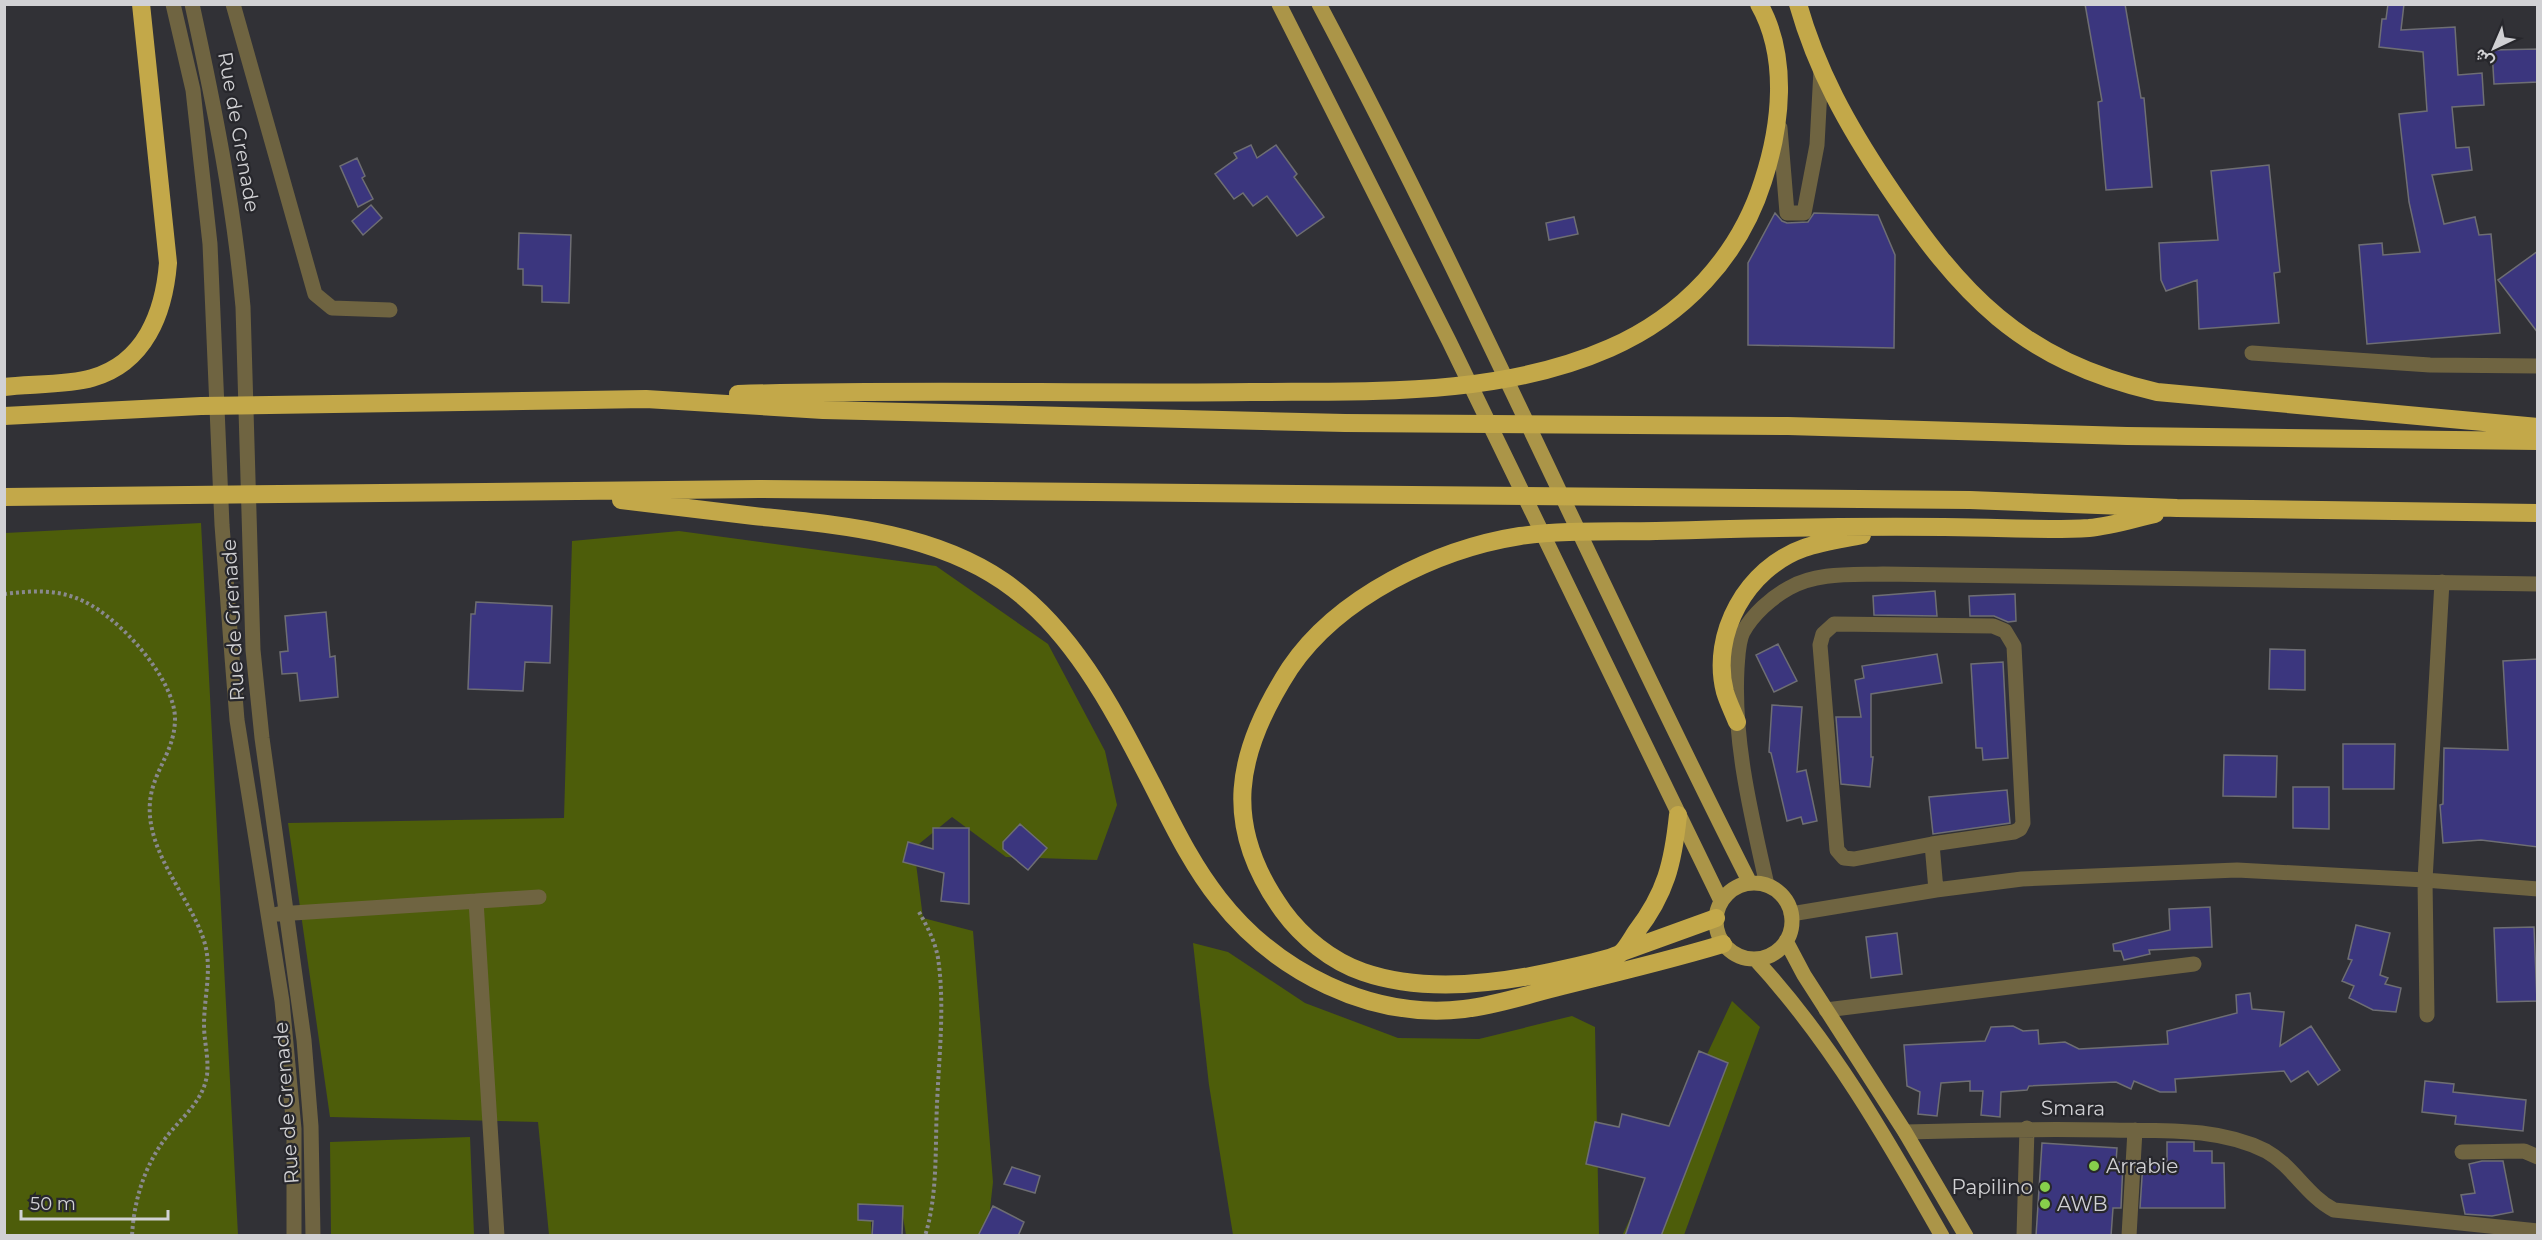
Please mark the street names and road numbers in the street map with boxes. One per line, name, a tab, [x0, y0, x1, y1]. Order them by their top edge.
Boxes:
street label: Rue de Grenade	[213, 50, 265, 214]
street label: Rue de Grenade	[217, 538, 249, 702]
street label: Rue de Grenade	[268, 1021, 304, 1185]
street label: Smara	[2041, 1095, 2105, 1121]

